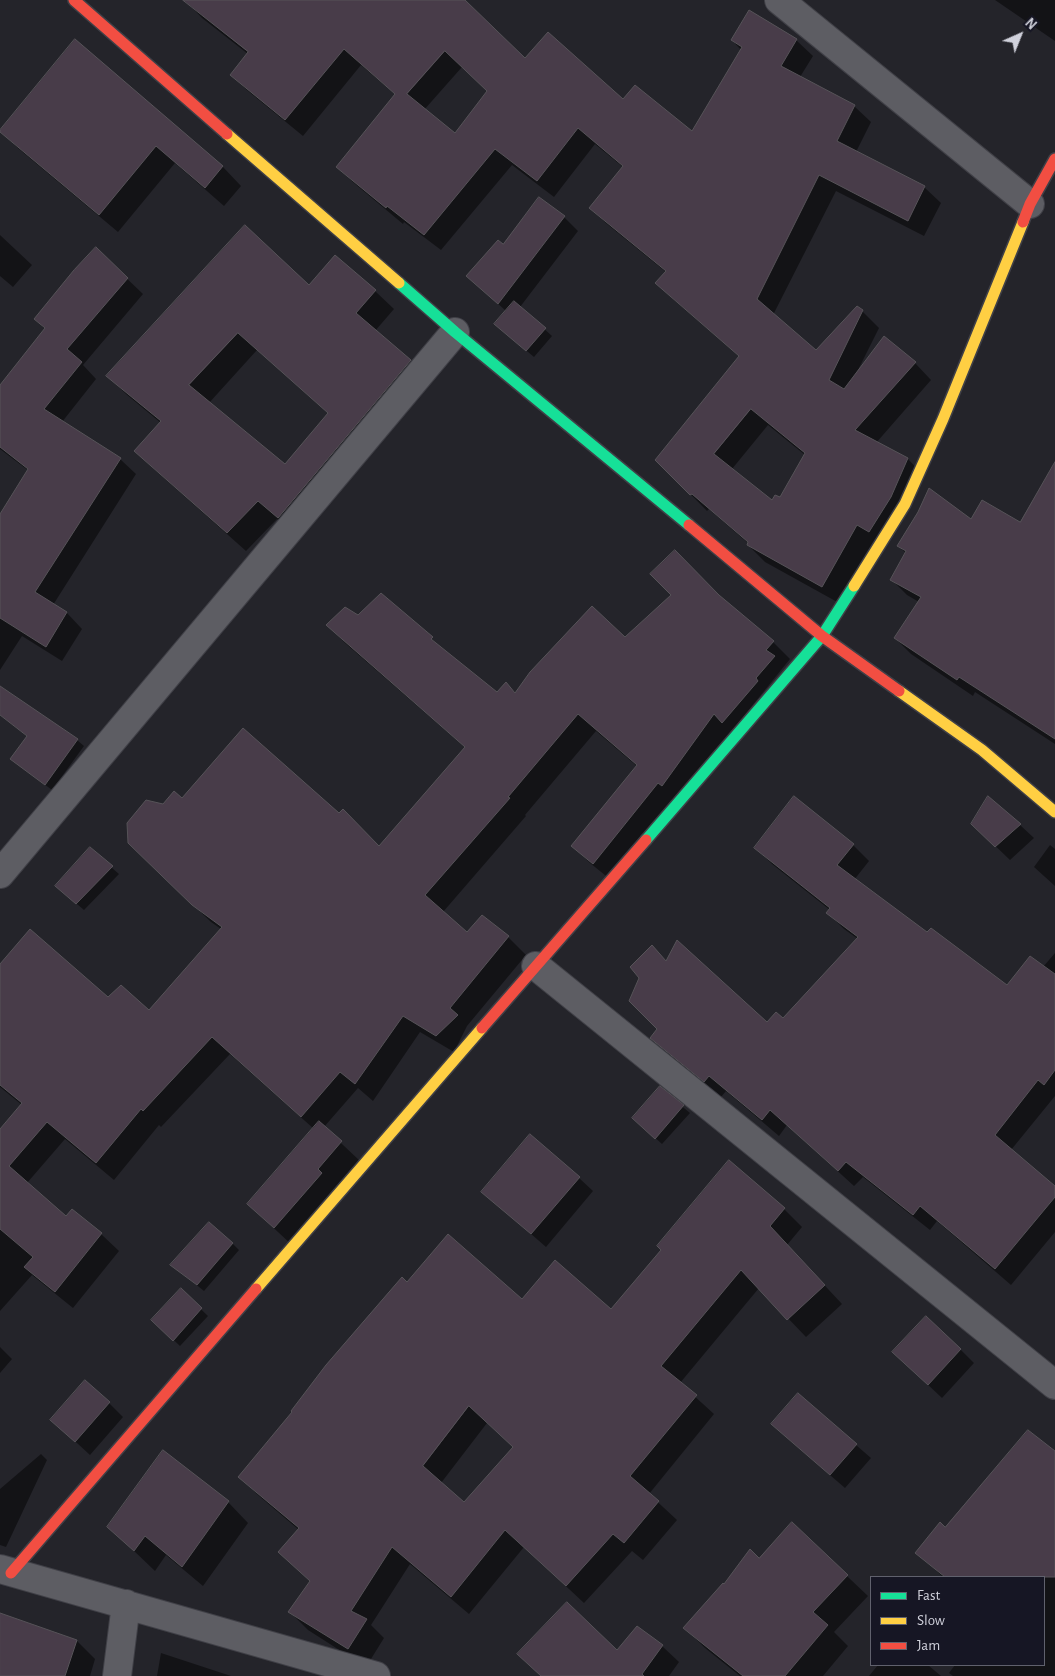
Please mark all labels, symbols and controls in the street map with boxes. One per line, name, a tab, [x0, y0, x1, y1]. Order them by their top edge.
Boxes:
north arrow	[995, 10, 1045, 60]
text: N	[1022, 16, 1039, 33]
legend	[870, 1576, 1045, 1666]
text: Fast	[917, 1588, 940, 1603]
text: Slow	[917, 1613, 945, 1628]
text: Jam	[917, 1638, 940, 1653]

